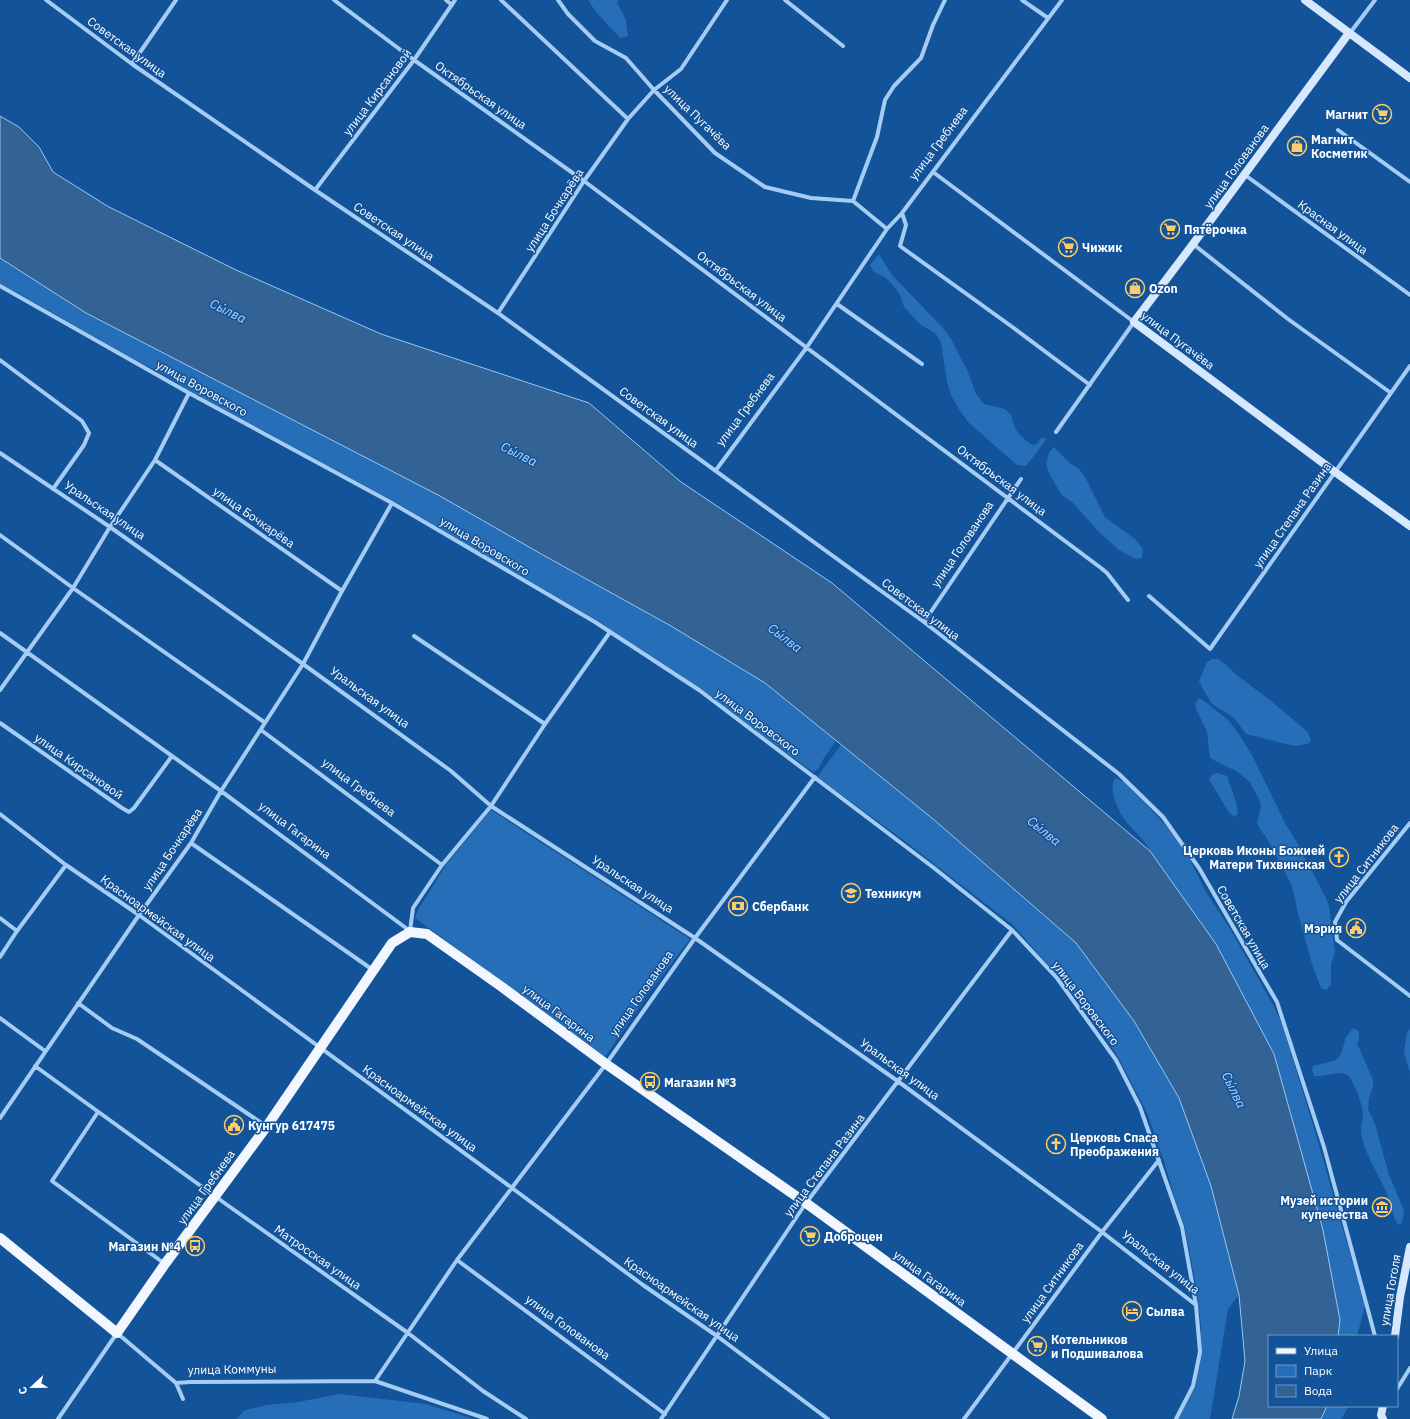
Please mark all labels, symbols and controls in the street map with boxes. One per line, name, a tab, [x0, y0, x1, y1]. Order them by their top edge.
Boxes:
street label: Советская улица	[84, 13, 170, 81]
street label: улица Кирсановой	[340, 46, 414, 138]
street label: Октябрьская улица	[432, 58, 530, 133]
street label: улица Пугачёва	[661, 81, 735, 153]
street label: улица Гребнева	[905, 103, 971, 183]
supermarket icon: Магнит	[1371, 103, 1393, 125]
place label: Магнит	[1325, 107, 1368, 122]
street label: улица Голованова	[1200, 120, 1272, 211]
place label: Магнит Косметик	[1311, 132, 1368, 161]
shop icon: Магнит Косметик	[1286, 135, 1308, 157]
street label: улица Бочкарёва	[521, 165, 587, 254]
street label: Красная улица	[1295, 196, 1372, 258]
street label: Советская улица	[351, 198, 438, 264]
supermarket icon: Пятёрочка	[1159, 218, 1181, 240]
place label: Пятёрочка	[1184, 222, 1247, 237]
supermarket icon: Чижик	[1057, 236, 1079, 258]
place label: Чижик	[1082, 240, 1122, 255]
street label: Октябрьская улица	[694, 247, 790, 325]
shop icon: Ozon	[1124, 277, 1146, 299]
place label: Ozon	[1149, 281, 1178, 296]
water label: Сы́лва	[207, 295, 249, 327]
street label: улица Пугачёва	[1138, 308, 1218, 373]
street label: улица Воровского	[154, 357, 250, 419]
street label: улица Гребнева	[712, 369, 778, 449]
street label: Советская улица	[616, 383, 702, 451]
water label: Сы́лва	[498, 438, 540, 470]
street label: Октябрьская улица	[954, 441, 1050, 519]
street label: улица Степана Разина	[1250, 459, 1334, 571]
street label: Уральская улица	[62, 477, 149, 543]
street label: улица Бочкарёва	[210, 483, 298, 551]
street label: улица Голованова	[928, 497, 997, 590]
street label: улица Воровского	[437, 513, 533, 579]
street label: Советская улица	[879, 575, 964, 644]
water label: Сы́лва	[765, 620, 805, 656]
street label: Уральская улица	[327, 663, 413, 731]
street label: улица Воровского	[713, 685, 803, 759]
street label: улица Кирсановой	[32, 730, 126, 802]
street label: улица Гребнева	[319, 754, 399, 820]
street label: улица Гагарина	[256, 798, 334, 862]
street label: улица Бочкарёва	[139, 804, 205, 893]
water label: Сы́лва	[1024, 812, 1064, 850]
street label: улица Ситникова	[1330, 820, 1402, 906]
place label: Церковь Иконы Божией Матери Тихвинская	[1183, 843, 1325, 872]
church icon: Церковь Иконы Божией Матери Тихвинская	[1328, 846, 1350, 868]
street label: Уральская улица	[589, 852, 677, 916]
street label: Красноармейская улица	[98, 871, 219, 965]
school or university icon: Техникум	[840, 882, 862, 904]
street label: Советская улица	[1214, 882, 1274, 972]
place label: Техникум	[865, 886, 921, 901]
bank icon: Сбербанк	[727, 895, 749, 917]
place label: Сбербанк	[752, 899, 809, 914]
public building icon: Мэрия	[1345, 917, 1367, 939]
place label: Мэрия	[1304, 921, 1342, 936]
street label: улица Голованова	[606, 947, 676, 1039]
street label: улица Воровского	[1049, 958, 1123, 1048]
street label: улица Гагарина	[520, 981, 598, 1045]
street label: Уральская улица	[857, 1035, 943, 1103]
street label: Красноармейская улица	[360, 1061, 481, 1155]
water label: Сы́лва	[1218, 1069, 1250, 1111]
bus stop icon: Магазин №3	[639, 1071, 661, 1093]
place label: Магазин №3	[664, 1075, 737, 1090]
street label: улица Степана Разина	[780, 1110, 868, 1220]
public building icon: Кунгур 617475	[223, 1114, 245, 1136]
place label: Кунгур 617475	[248, 1118, 335, 1133]
place label: Церковь Спаса Преображения	[1070, 1130, 1159, 1159]
church icon: Церковь Спаса Преображения	[1045, 1133, 1067, 1155]
street label: улица Гребнева	[174, 1146, 238, 1227]
place label: Музей истории купечества	[1280, 1193, 1368, 1222]
museum icon: Музей истории купечества	[1371, 1196, 1393, 1218]
street label: Матросская улица	[272, 1221, 365, 1293]
supermarket icon: Доброцен	[799, 1225, 821, 1247]
street label: Уральская улица	[1119, 1227, 1203, 1297]
place label: Доброцен	[824, 1229, 883, 1244]
bus stop icon: Магазин №4	[184, 1235, 206, 1257]
street label: улица Ситникова	[1018, 1238, 1087, 1325]
place label: Магазин №4	[108, 1239, 181, 1254]
street label: улица Гагарина	[891, 1247, 970, 1310]
street label: Красноармейская улица	[621, 1253, 743, 1345]
street label: улица Гоголя	[1376, 1253, 1404, 1327]
street label: улица Голованова	[523, 1291, 614, 1363]
hotel icon: Сылва	[1121, 1300, 1143, 1322]
place label: Сылва	[1146, 1304, 1185, 1319]
place label: Котельников и Подшивалова	[1051, 1332, 1144, 1361]
supermarket icon: Котельников и Подшивалова	[1026, 1335, 1048, 1357]
legend	[1268, 1335, 1398, 1407]
text: Улица	[1304, 1343, 1338, 1358]
street label: улица Коммуны	[187, 1361, 277, 1377]
text: Парк	[1304, 1363, 1333, 1378]
north arrow	[12, 1367, 52, 1407]
text: Вода	[1304, 1383, 1333, 1398]
text: С	[15, 1385, 31, 1397]

